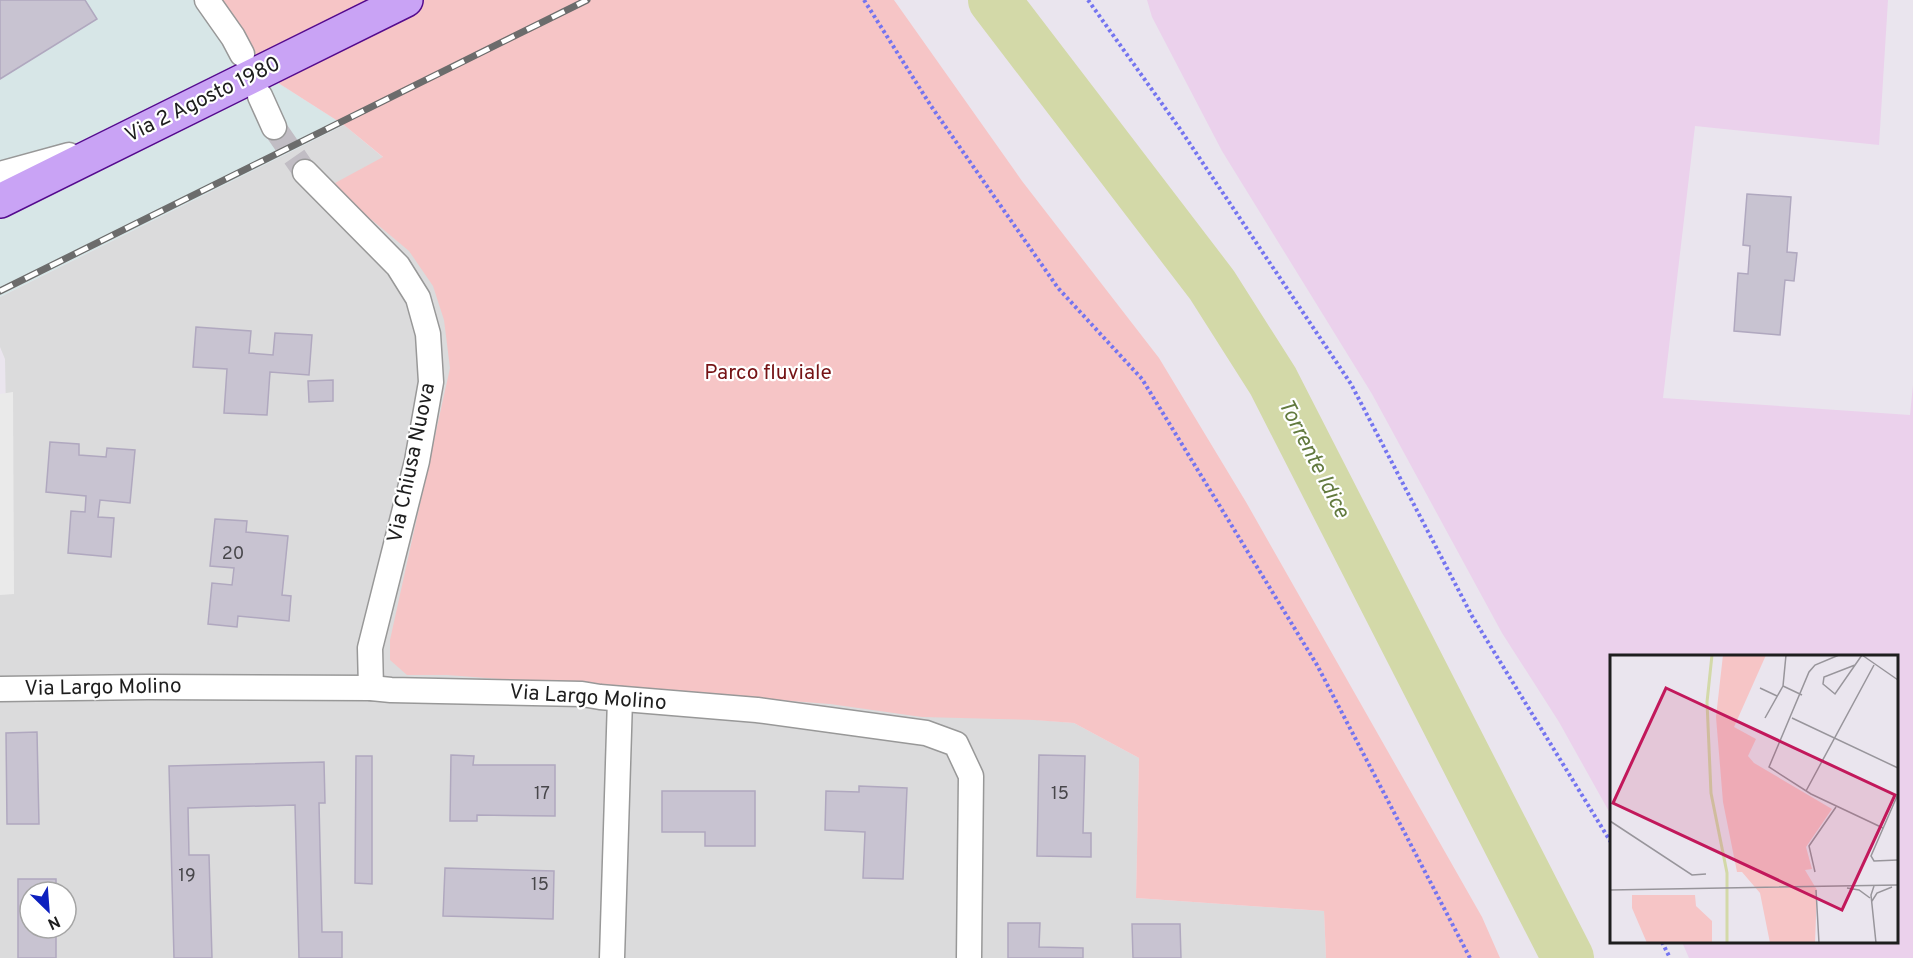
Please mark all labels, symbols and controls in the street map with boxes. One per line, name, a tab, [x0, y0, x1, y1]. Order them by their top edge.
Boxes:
street label: Via 2 Agosto 1980	[121, 51, 285, 149]
park label: Parco fluviale	[704, 360, 832, 387]
street label: Via Chiusa Nuova	[382, 381, 442, 545]
water label: Torrente Idice	[1271, 395, 1355, 524]
house number: 20	[222, 543, 244, 566]
inset map	[1610, 655, 1898, 943]
street label: Via Largo Molino	[24, 673, 182, 703]
street label: Via Largo Molino	[509, 679, 667, 717]
house number: 17	[534, 783, 550, 806]
house number: 15	[1051, 783, 1069, 806]
house number: 19	[178, 865, 196, 888]
house number: 15	[531, 874, 549, 897]
north arrow	[18, 880, 78, 940]
text: N	[44, 910, 63, 933]

